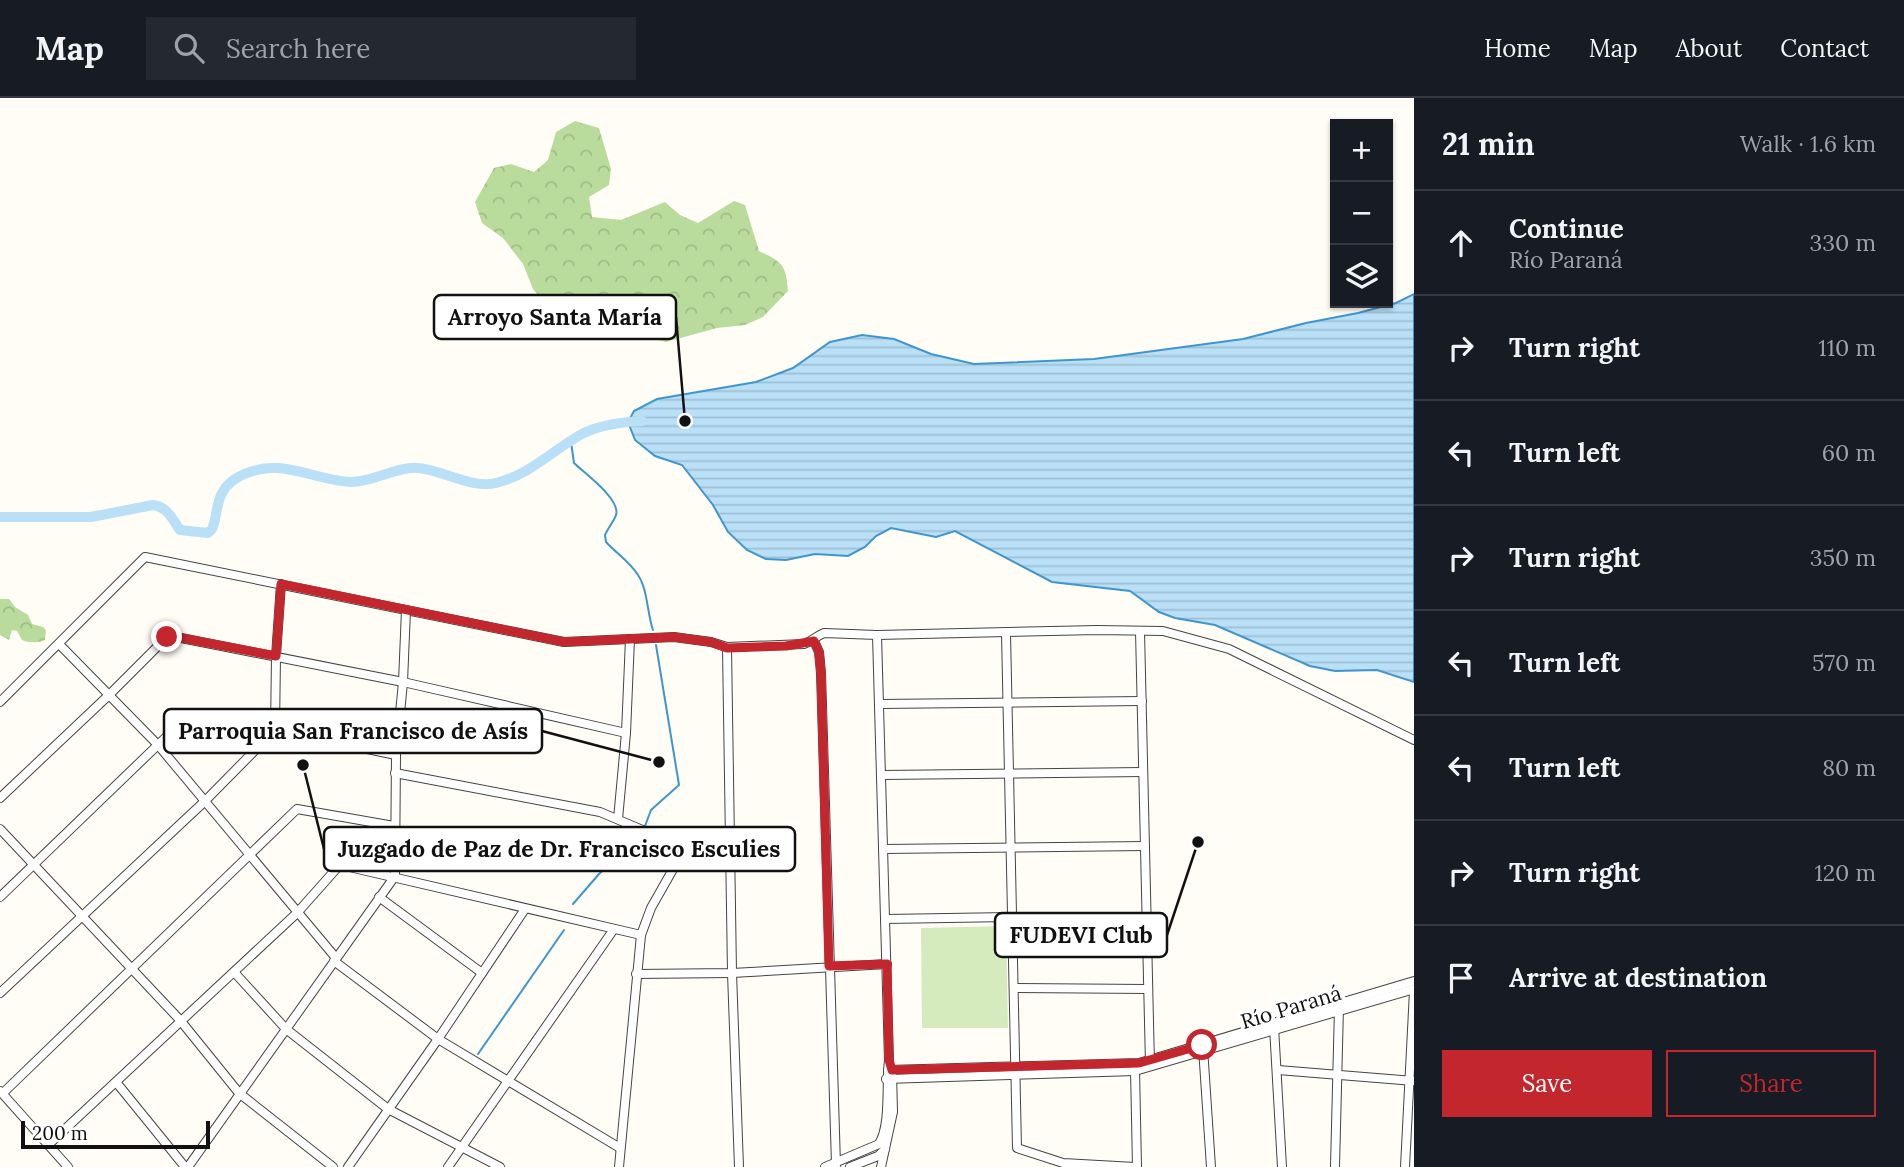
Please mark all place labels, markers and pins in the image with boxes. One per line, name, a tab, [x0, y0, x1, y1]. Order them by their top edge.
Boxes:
callout: Arroyo Santa María	[434, 295, 676, 339]
callout: Parroquia San Francisco de Asís	[164, 709, 542, 753]
callout: Juzgado de Paz de Dr. Francisco Esculies	[324, 827, 795, 871]
callout: FUDEVI Club	[995, 913, 1167, 957]

